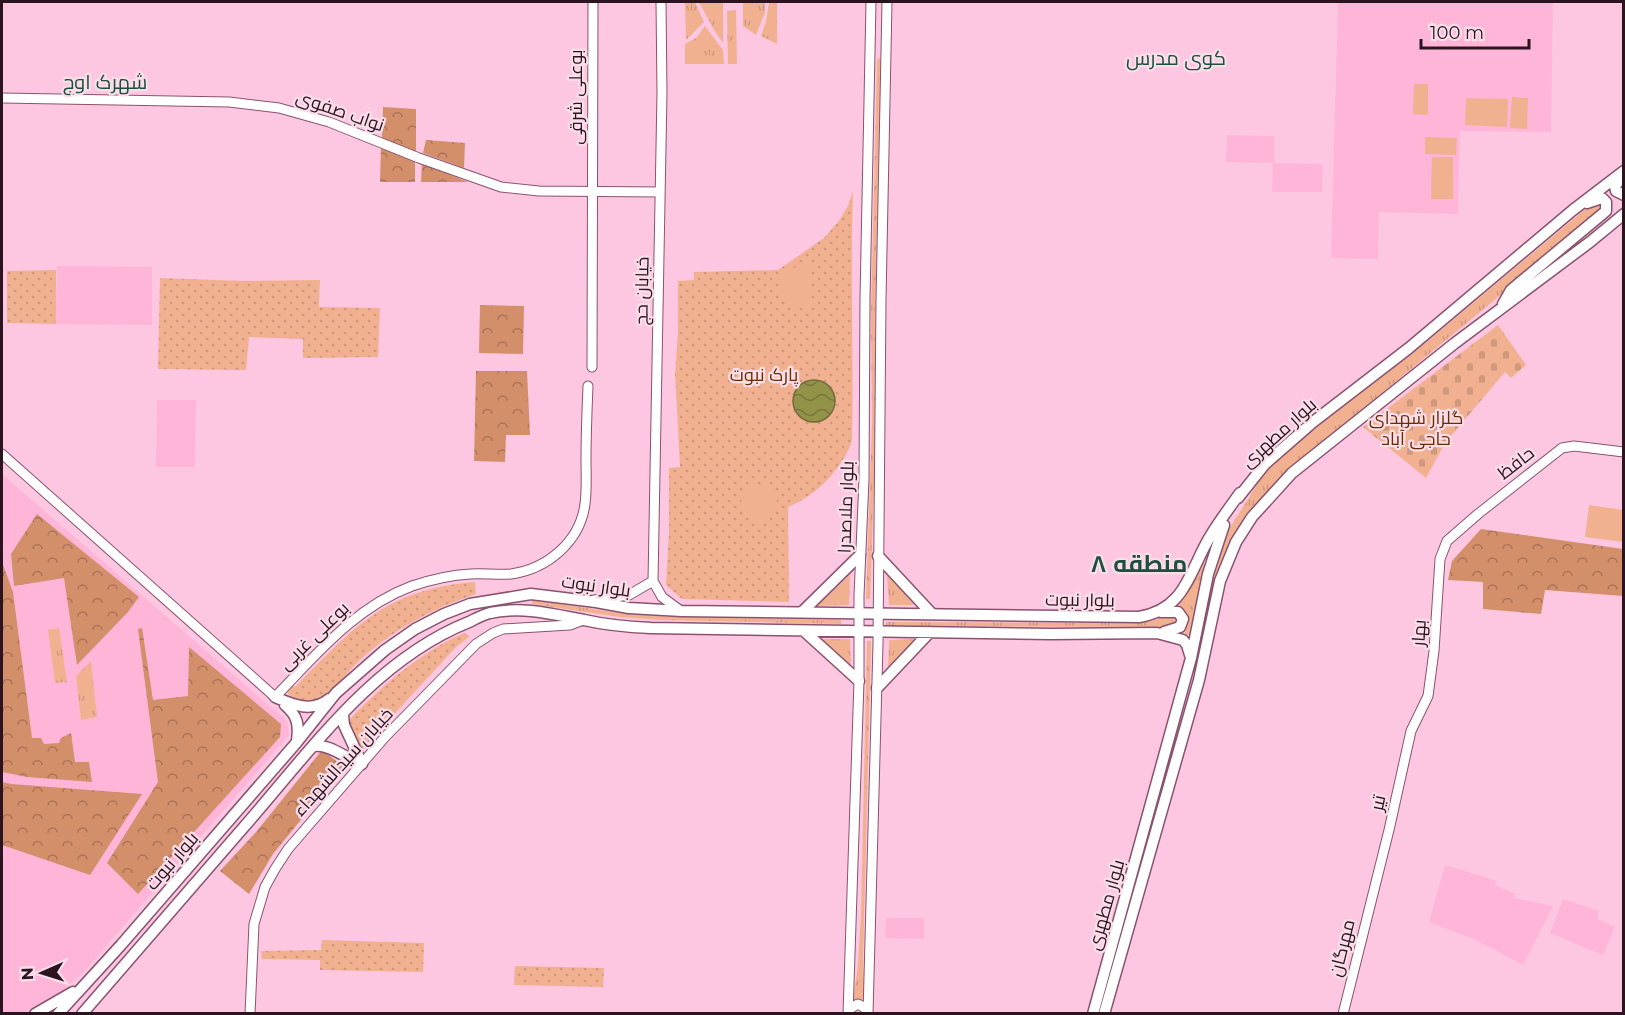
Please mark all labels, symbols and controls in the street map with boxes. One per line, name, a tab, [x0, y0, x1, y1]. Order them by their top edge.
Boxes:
scale bar	[1421, 12, 1529, 50]
text: 100 m	[1430, 22, 1484, 44]
district label: کوی مدرس	[1126, 46, 1226, 71]
street label: بوعلی شرقی	[565, 49, 587, 145]
district label: شهرک اوج	[63, 70, 147, 96]
street label: نواب صفوی	[293, 86, 387, 136]
street label: خیابان حج	[630, 256, 655, 326]
park label: پارک نبوت	[730, 364, 798, 387]
street label: بلوار مطهری	[1237, 394, 1321, 472]
park label: گلزار شهدای حاجی آباد	[1369, 407, 1463, 450]
street label: حافظ	[1493, 442, 1539, 484]
street label: بلوار ملاصدرا	[833, 460, 859, 554]
district label: منطقه ۸	[1091, 549, 1187, 578]
street label: بلوار نبوت	[560, 570, 632, 602]
street label: بلوار نبوت	[1045, 588, 1115, 612]
street label: بوعلی غربی	[274, 597, 354, 675]
street label: بهار	[1407, 619, 1431, 648]
street label: خیابان سیدالشهداء	[288, 703, 398, 821]
street label: تیر	[1365, 793, 1390, 814]
street label: بلوار نبوت	[141, 827, 203, 895]
street label: بلوار مطهری	[1083, 857, 1129, 953]
street label: مهرگان	[1324, 917, 1360, 979]
north arrow	[12, 943, 72, 1003]
text: N	[18, 967, 37, 981]

